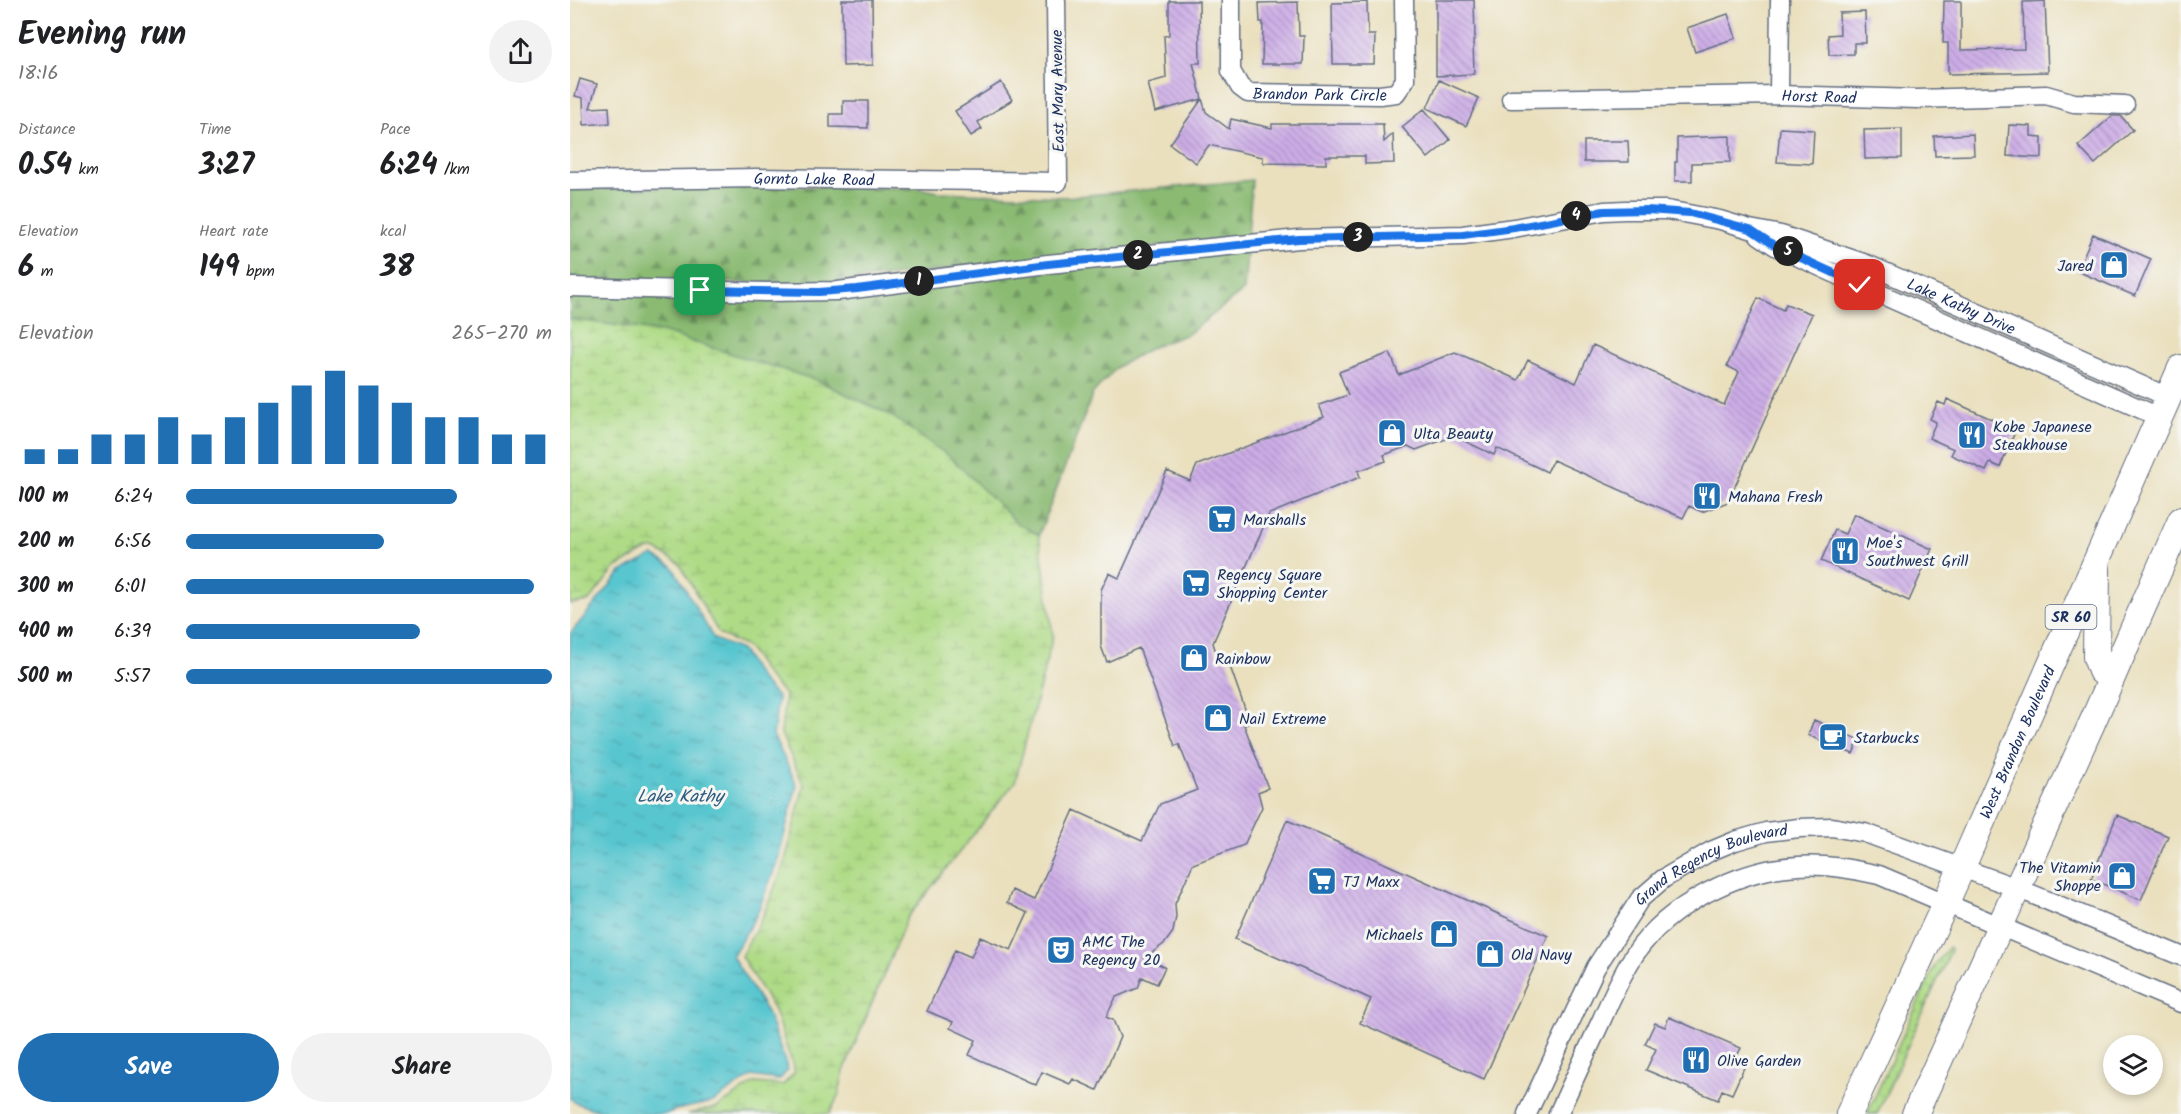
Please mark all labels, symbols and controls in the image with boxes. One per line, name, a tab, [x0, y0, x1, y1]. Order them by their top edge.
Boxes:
text: Evening run	[18, 9, 186, 62]
button: share	[489, 20, 552, 83]
street label: East Mary Avenue	[1045, 29, 1072, 153]
text: 18:16	[18, 58, 59, 90]
street label: Brandon Park Circle	[1252, 82, 1388, 109]
street label: Horst Road	[1781, 84, 1858, 111]
text: Distance	[18, 117, 76, 142]
text: Time	[199, 117, 231, 142]
text: Pace	[380, 117, 411, 142]
text: 0.54	[18, 142, 72, 190]
text: 3:27	[199, 142, 254, 190]
text: 6:24	[380, 142, 437, 190]
text: km	[72, 157, 99, 182]
text: /km	[437, 157, 470, 182]
street label: Gornto Lake Road	[754, 167, 875, 194]
pin: 4	[1561, 201, 1591, 231]
text: 4	[1572, 203, 1580, 228]
text: Elevation	[18, 219, 79, 244]
text: Heart rate	[199, 219, 269, 244]
text: kcal	[380, 219, 406, 244]
pin: 3	[1343, 222, 1373, 252]
text: 3	[1354, 224, 1362, 249]
pin: 5	[1773, 236, 1803, 266]
text: 5	[1784, 238, 1792, 263]
pin: 2	[1123, 240, 1153, 270]
text: 2	[1133, 242, 1143, 267]
text: 6	[18, 244, 34, 292]
text: 149	[199, 244, 240, 292]
text: 38	[380, 244, 414, 292]
shop icon: Jared	[2098, 249, 2130, 281]
place label: Jared	[2058, 254, 2094, 279]
text: m	[34, 259, 53, 284]
text: bpm	[240, 259, 275, 284]
pin	[1834, 259, 1885, 310]
pin	[674, 264, 725, 315]
pin: 1	[904, 266, 934, 296]
text: 1	[917, 268, 921, 293]
icon: check	[1843, 268, 1876, 301]
street label: Lake Kathy Drive	[1902, 272, 2019, 342]
icon: arrive	[683, 273, 716, 306]
text: Elevation	[18, 318, 94, 350]
text: 265–270 m	[452, 318, 552, 350]
place label: Kobe Japanese Steakhouse	[1993, 415, 2092, 458]
shop icon: Ulta Beauty	[1376, 417, 1408, 449]
restaurant icon: Kobe Japanese Steakhouse	[1956, 419, 1988, 451]
place label: Ulta Beauty	[1413, 422, 1493, 447]
restaurant icon: Mahana Fresh	[1691, 480, 1723, 512]
text: 100 m	[18, 481, 69, 513]
text: 6:24	[114, 481, 153, 513]
place label: Mahana Fresh	[1728, 485, 1823, 510]
supermarket icon: Marshalls	[1206, 503, 1238, 535]
place label: Marshalls	[1243, 508, 1306, 533]
text: 200 m	[18, 526, 74, 558]
text: 6:56	[114, 526, 152, 558]
place label: Moe's Southwest Grill	[1866, 531, 1968, 574]
restaurant icon: Moe's Southwest Grill	[1829, 535, 1861, 567]
place label: Regency Square Shopping Center	[1217, 563, 1329, 606]
supermarket icon: Regency Square Shopping Center	[1180, 567, 1212, 599]
text: 300 m	[18, 571, 74, 603]
text: 6:01	[114, 571, 146, 603]
road number: SR 60	[2046, 605, 2096, 629]
text: 400 m	[18, 616, 74, 648]
text: 6:39	[114, 616, 151, 648]
shop icon: Rainbow	[1178, 642, 1210, 674]
place label: Rainbow	[1215, 647, 1271, 672]
text: 500 m	[18, 661, 73, 693]
text: 5:57	[114, 661, 150, 693]
street label: West Brandon Boulevard	[1974, 661, 2063, 823]
shop icon: Nail Extreme	[1202, 702, 1234, 734]
place label: Nail Extreme	[1239, 707, 1326, 732]
cafe icon: Starbucks	[1817, 721, 1849, 753]
place label: Starbucks	[1854, 726, 1919, 751]
water label: Lake Kathy	[637, 783, 726, 812]
street label: Grand Regency Boulevard	[1629, 818, 1790, 913]
place label: The Vitamin Shoppe	[2019, 856, 2101, 899]
shop icon: The Vitamin Shoppe	[2106, 860, 2138, 892]
supermarket icon: TJ Maxx	[1306, 865, 1338, 897]
place label: TJ Maxx	[1343, 870, 1400, 895]
shop icon: Michaels	[1428, 918, 1460, 950]
place label: Michaels	[1365, 923, 1423, 948]
place label: AMC The Regency 20	[1082, 930, 1160, 973]
theatre icon: AMC The Regency 20	[1045, 934, 1077, 966]
shop icon: Old Navy	[1474, 938, 1506, 970]
place label: Old Navy	[1511, 943, 1572, 968]
button: Save	[18, 1033, 279, 1102]
button: Share	[291, 1033, 552, 1102]
map controls	[2103, 1035, 2163, 1095]
button: layers	[2103, 1035, 2163, 1095]
restaurant icon: Olive Garden	[1680, 1044, 1712, 1076]
place label: Olive Garden	[1717, 1049, 1801, 1074]

